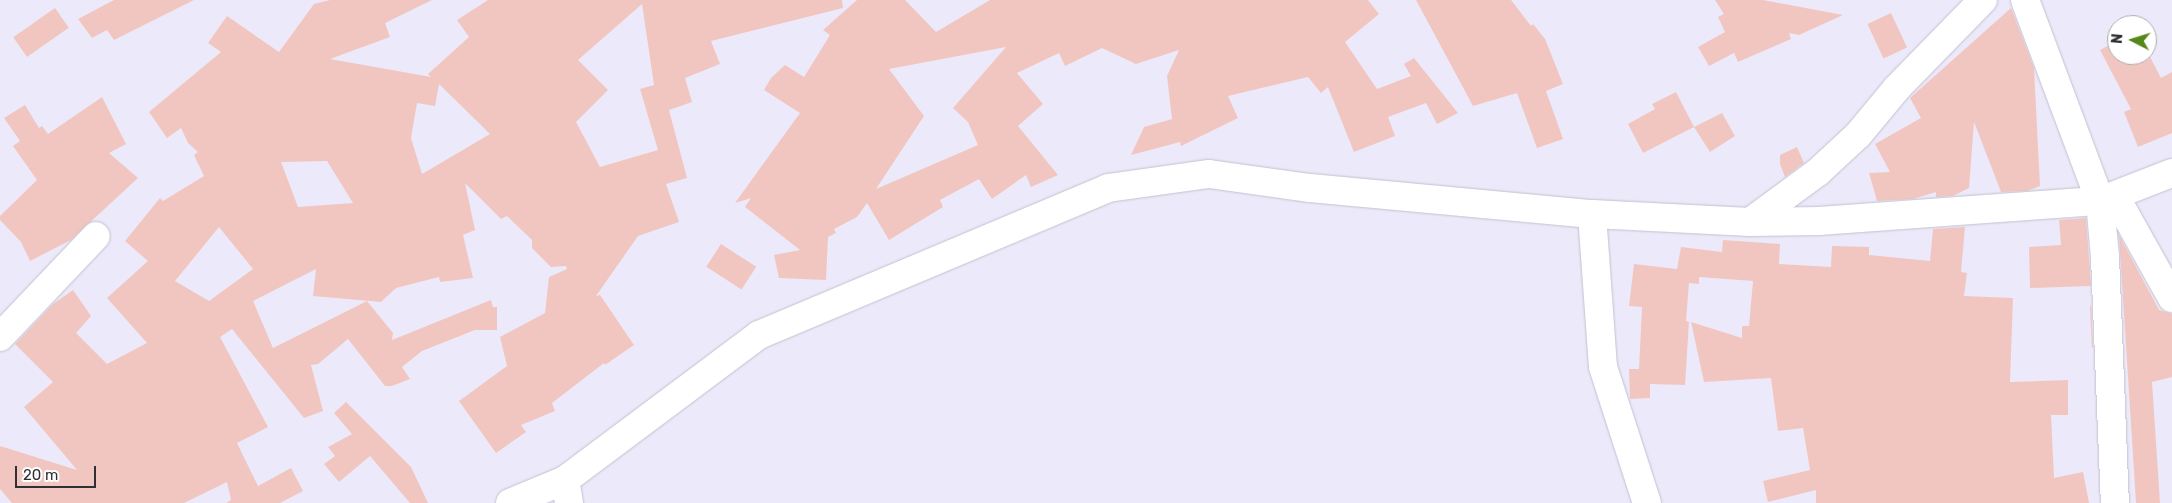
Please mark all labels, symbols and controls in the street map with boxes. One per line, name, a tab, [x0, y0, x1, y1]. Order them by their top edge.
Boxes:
north arrow	[2107, 15, 2157, 65]
text: N	[2109, 33, 2126, 45]
scale bar	[18, 456, 99, 488]
text: 20 m	[23, 466, 58, 484]

